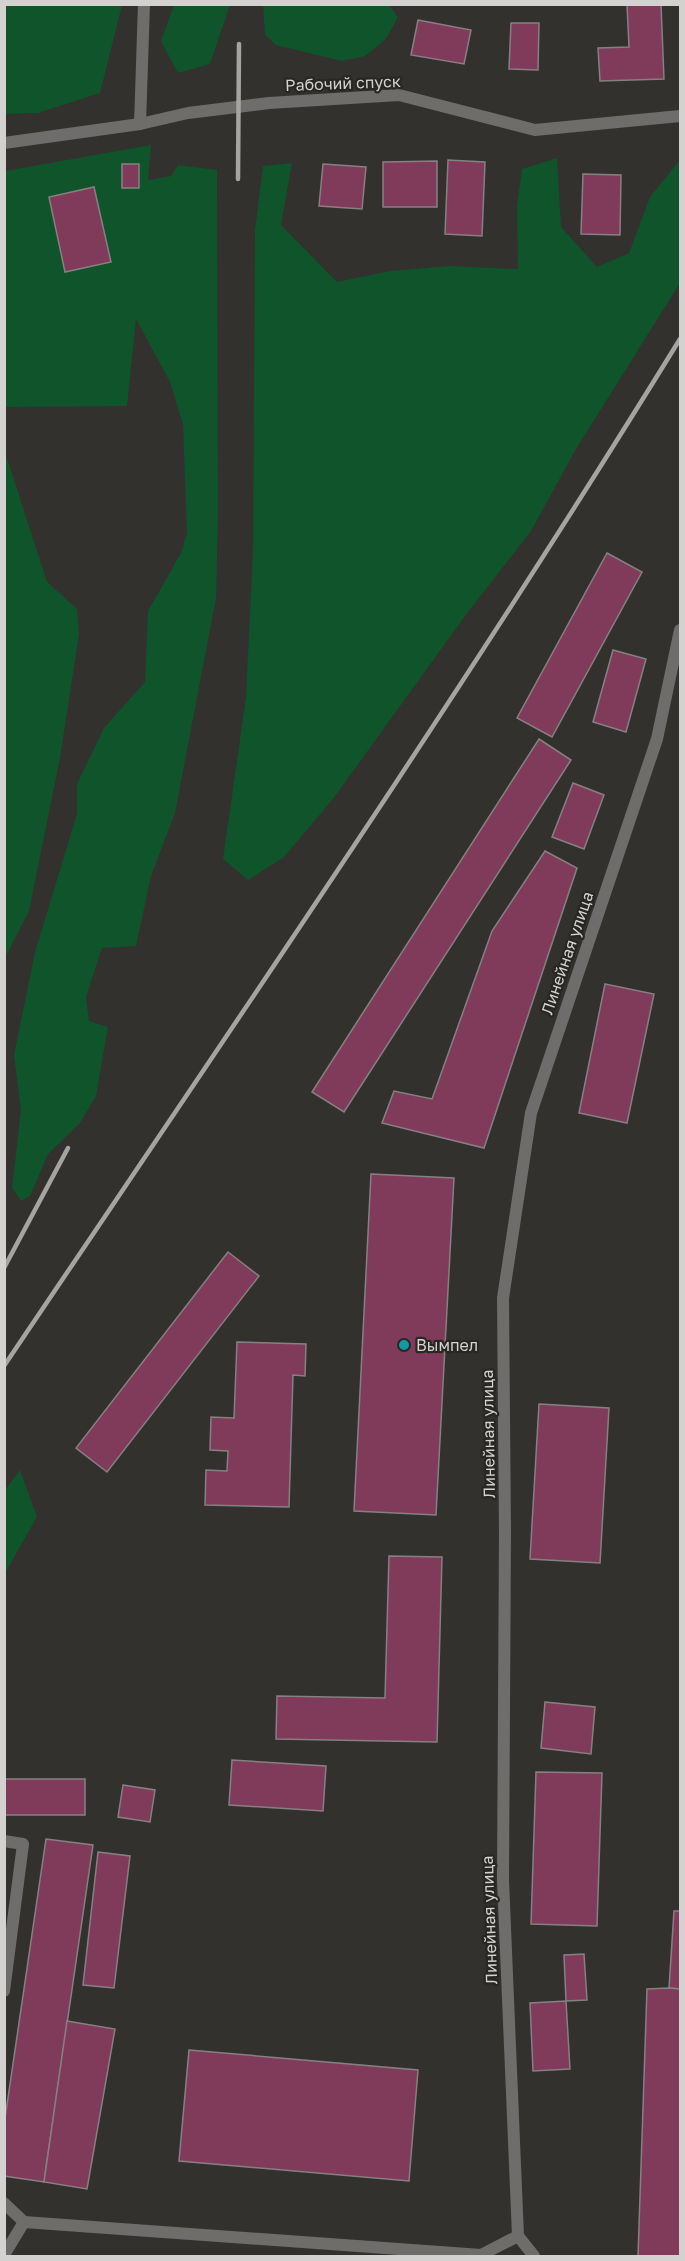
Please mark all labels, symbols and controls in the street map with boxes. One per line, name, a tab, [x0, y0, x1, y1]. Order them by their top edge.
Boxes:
street label: Рабочий спуск	[285, 71, 401, 95]
street label: Линейная улица	[537, 889, 597, 1017]
place label: Вымпел	[416, 1335, 478, 1355]
marker: Вымпел	[397, 1338, 411, 1352]
street label: Линейная улица	[477, 1369, 499, 1499]
street label: Линейная улица	[477, 1855, 501, 1985]

